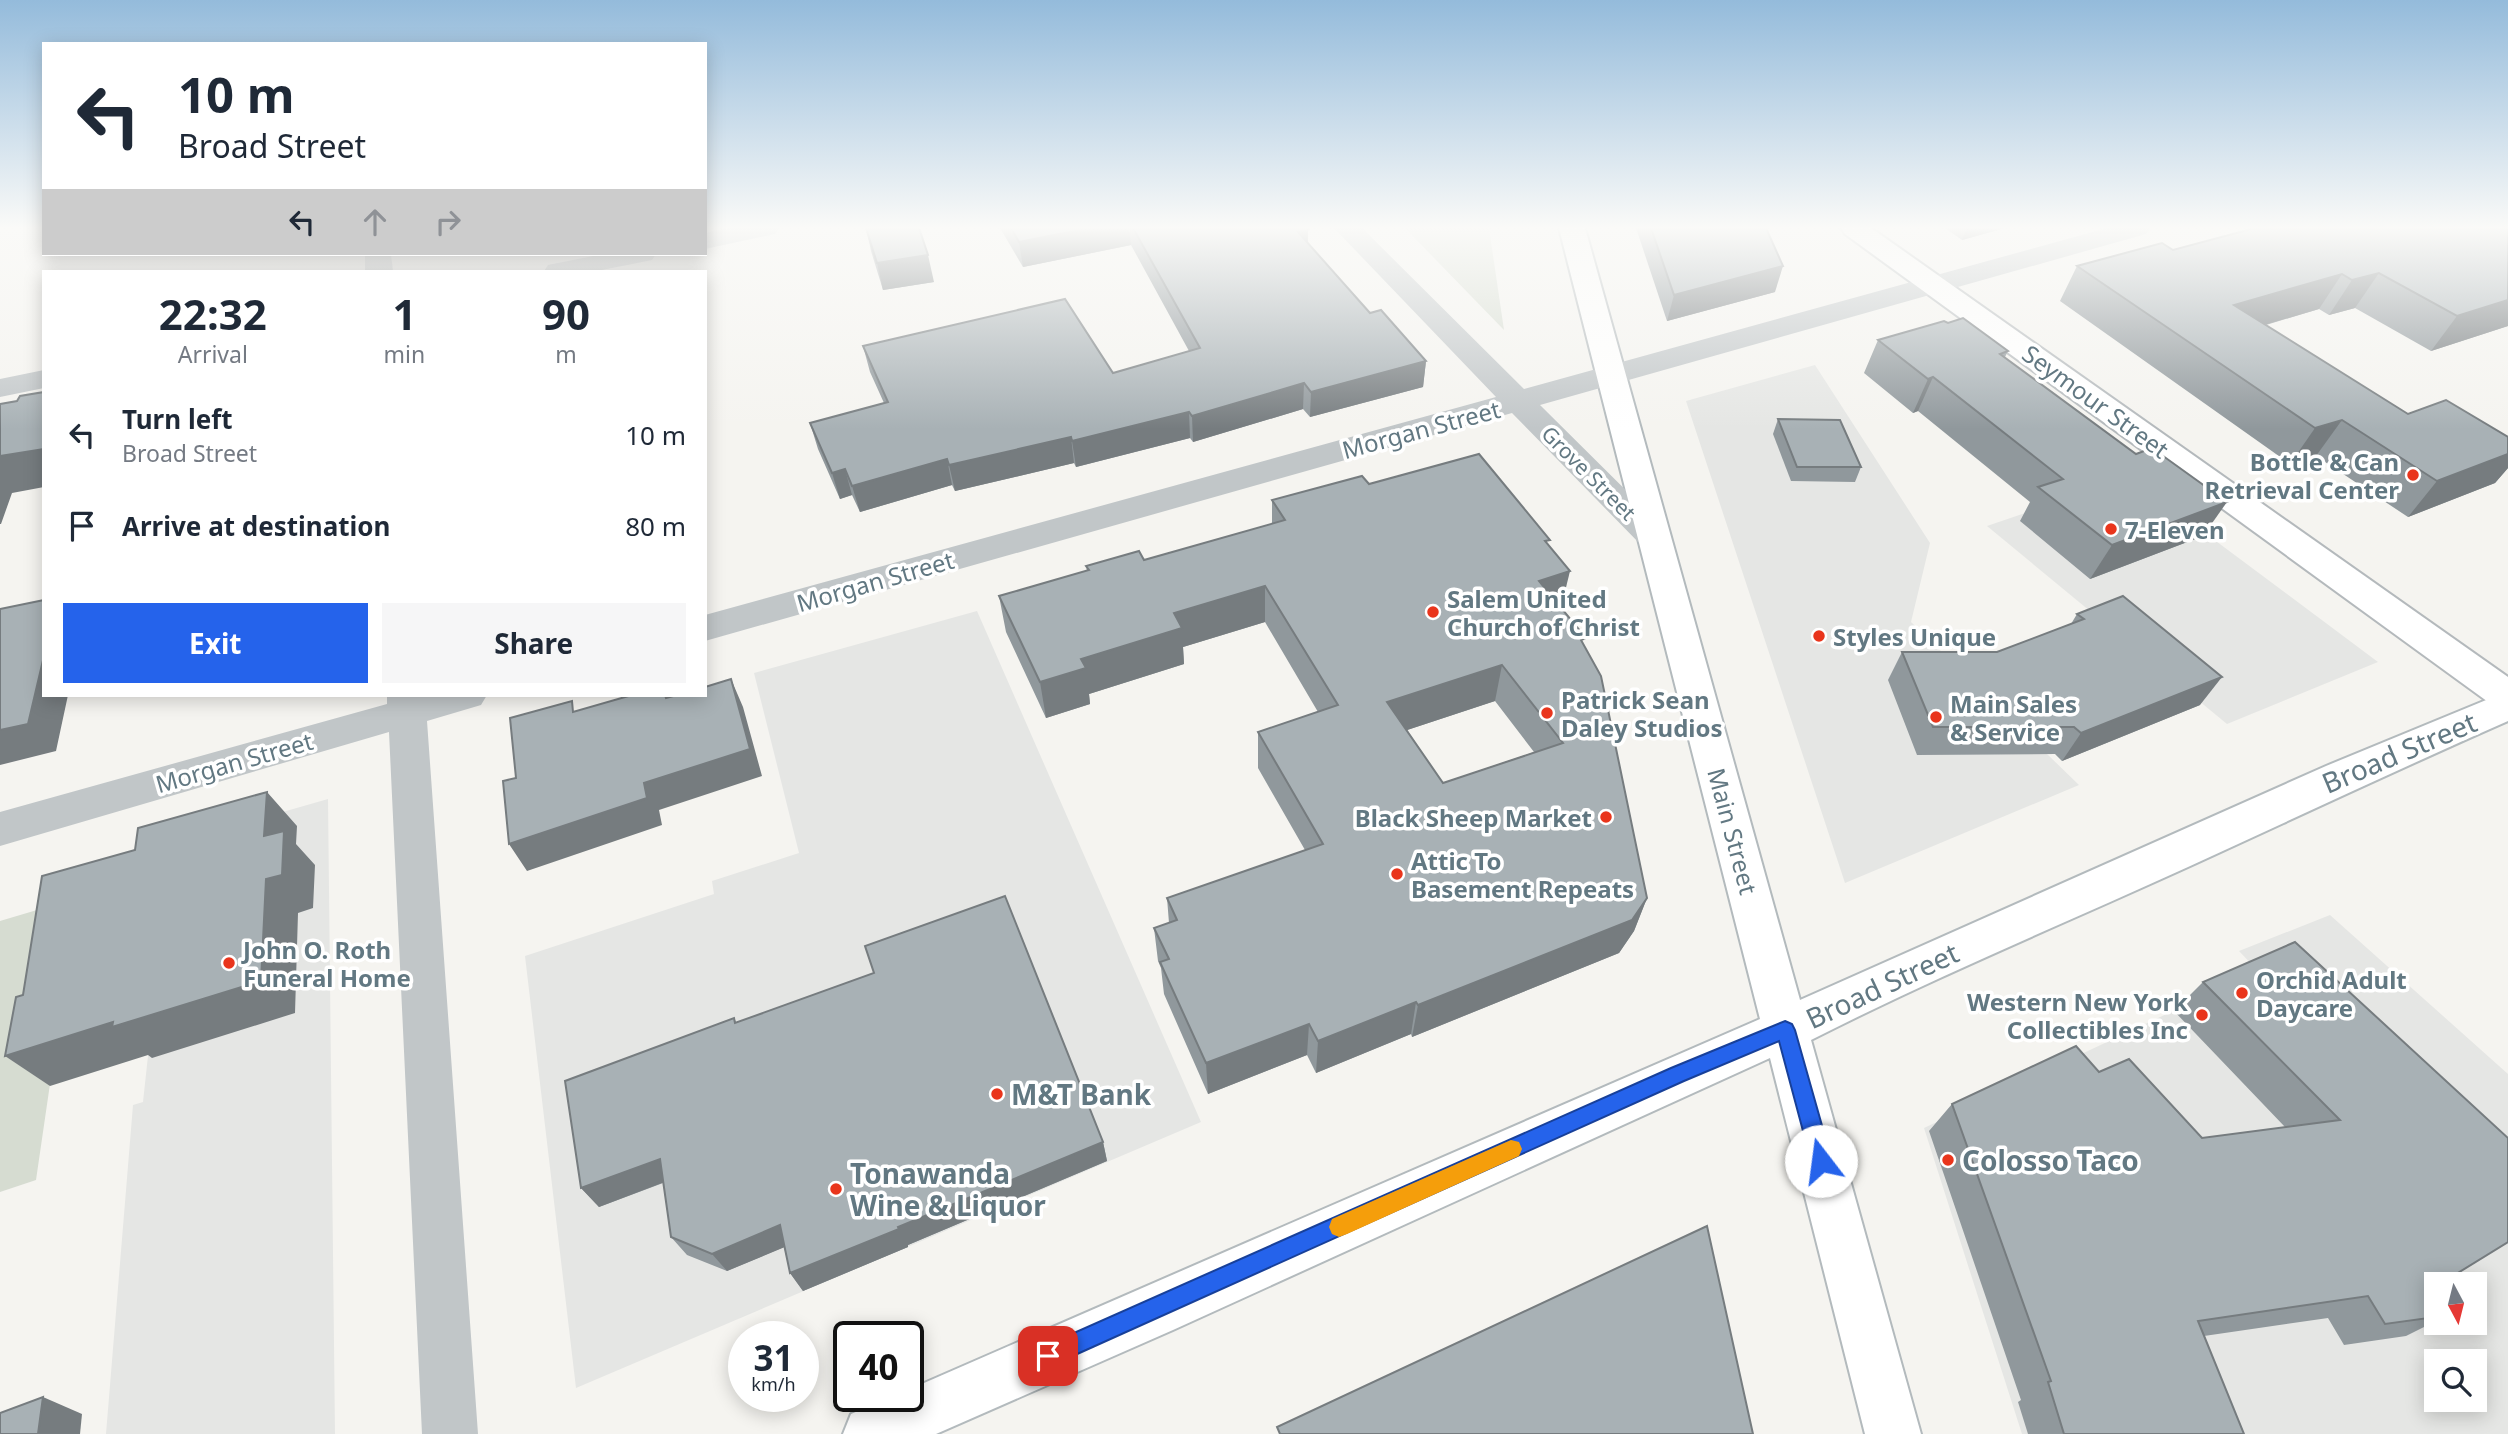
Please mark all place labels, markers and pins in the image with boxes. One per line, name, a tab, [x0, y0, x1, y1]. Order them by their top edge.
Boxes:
place label: Bottle & Can Retrieval Center	[2204, 445, 2399, 506]
marker: Bottle & Can Retrieval Center	[2405, 467, 2421, 483]
place label: 7-Eleven	[2125, 513, 2224, 546]
marker: 7-Eleven	[2103, 521, 2119, 537]
place label: Salem United Church of Christ	[1447, 582, 1640, 643]
marker: Salem United Church of Christ	[1425, 604, 1441, 620]
place label: Styles Unique	[1833, 620, 1996, 653]
marker: Styles Unique	[1811, 628, 1827, 644]
place label: Patrick Sean Daley Studios	[1561, 683, 1723, 744]
place label: Main Sales & Service	[1950, 687, 2077, 748]
marker: Patrick Sean Daley Studios	[1539, 705, 1555, 721]
marker: Main Sales & Service	[1928, 709, 1944, 725]
place label: Black Sheep Market	[1355, 801, 1592, 834]
marker: Black Sheep Market	[1598, 809, 1614, 825]
place label: Attic To Basement Repeats	[1411, 844, 1634, 905]
marker: Attic To Basement Repeats	[1389, 866, 1405, 882]
place label: John O. Roth Funeral Home	[241, 933, 411, 994]
marker: John O. Roth Funeral Home	[221, 955, 237, 971]
place label: Orchid Adult Daycare	[2256, 963, 2407, 1024]
place label: Western New York Collectibles Inc	[1967, 985, 2188, 1046]
marker: Orchid Adult Daycare	[2234, 985, 2250, 1001]
marker: Western New York Collectibles Inc	[2194, 1007, 2210, 1023]
place label: M&T Bank	[1011, 1075, 1152, 1113]
marker: M&T Bank	[989, 1086, 1005, 1102]
place label: Colosso Taco	[1962, 1141, 2139, 1179]
marker: Colosso Taco	[1940, 1152, 1956, 1168]
place label: Tonawanda Wine & Liquor	[850, 1154, 1046, 1224]
marker: Tonawanda Wine & Liquor	[828, 1181, 844, 1197]
pin	[1018, 1326, 1078, 1386]

